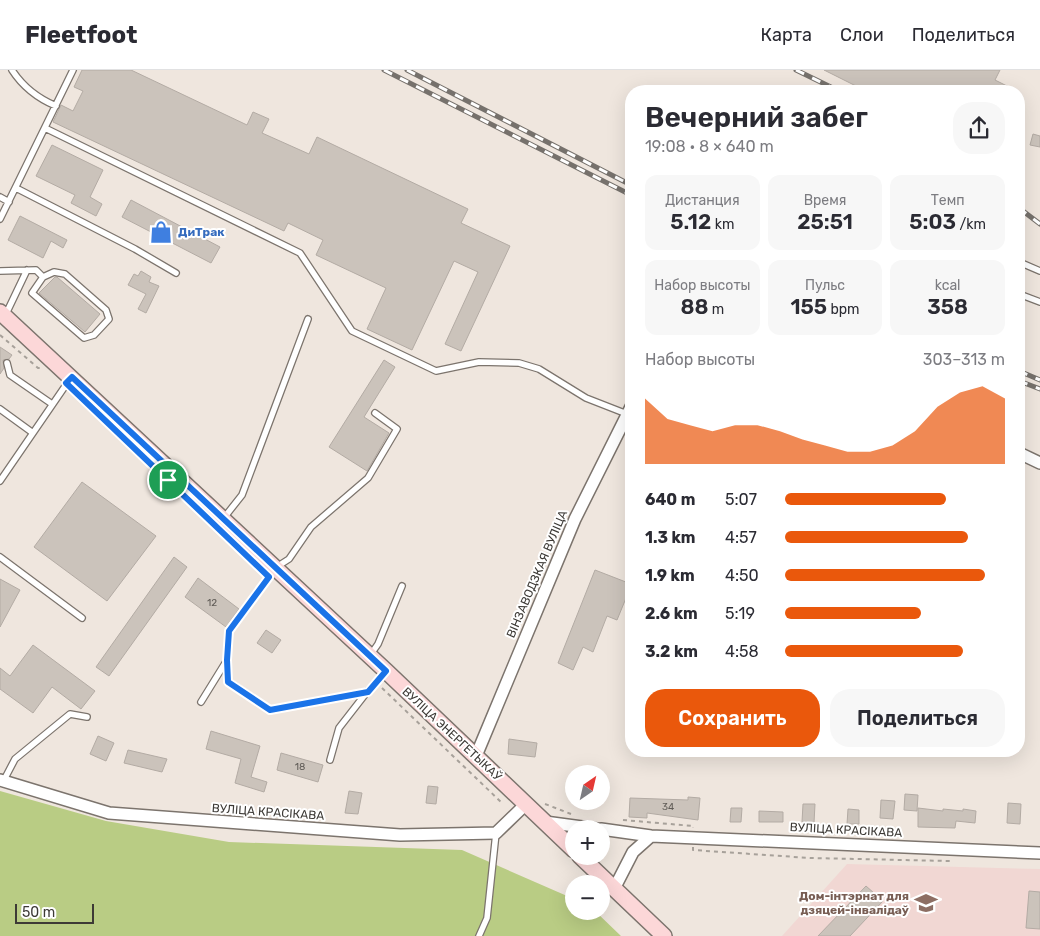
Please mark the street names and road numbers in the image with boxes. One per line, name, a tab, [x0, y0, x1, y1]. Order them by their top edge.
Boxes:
street label: ВІНЗАВОДЗКАЯ ВУЛІЦА	[504, 508, 570, 640]
street label: ВУЛІЦА ЭНЕРГЕТЫКАЎ	[399, 684, 505, 784]
street label: ВУЛІЦА КРАСІКАВА	[211, 801, 325, 823]
street label: ВУЛІЦА КРАСІКАВА	[789, 820, 903, 840]

